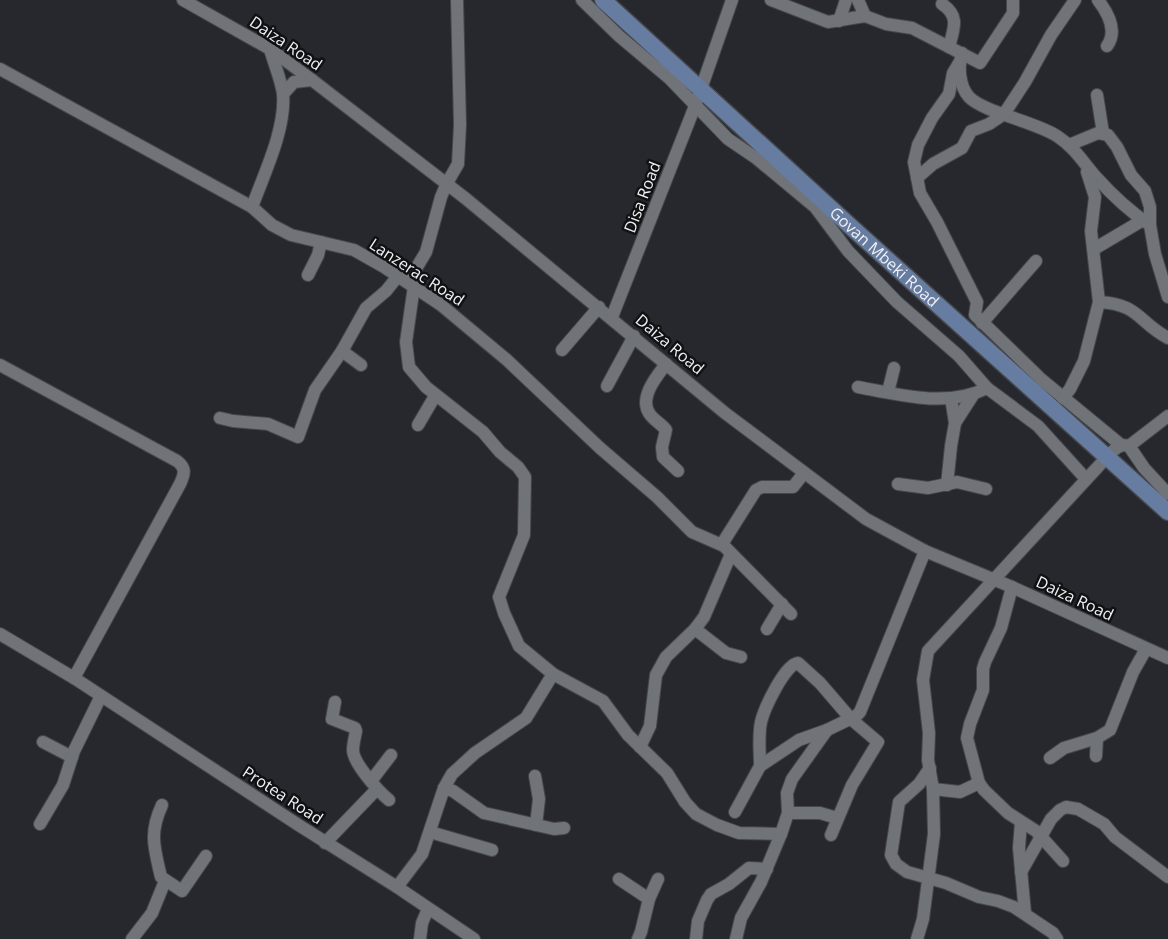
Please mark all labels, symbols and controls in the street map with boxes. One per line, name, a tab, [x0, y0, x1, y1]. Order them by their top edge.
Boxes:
street label: Daiza Road	[245, 11, 327, 75]
street label: Disa Road	[618, 158, 666, 236]
street label: Govan Mbeki Road	[825, 202, 944, 312]
street label: Lanzerac Road	[365, 233, 469, 311]
street label: Daiza Road	[631, 309, 709, 379]
street label: Daiza Road	[1033, 570, 1117, 626]
street label: Protea Road	[239, 761, 327, 829]

